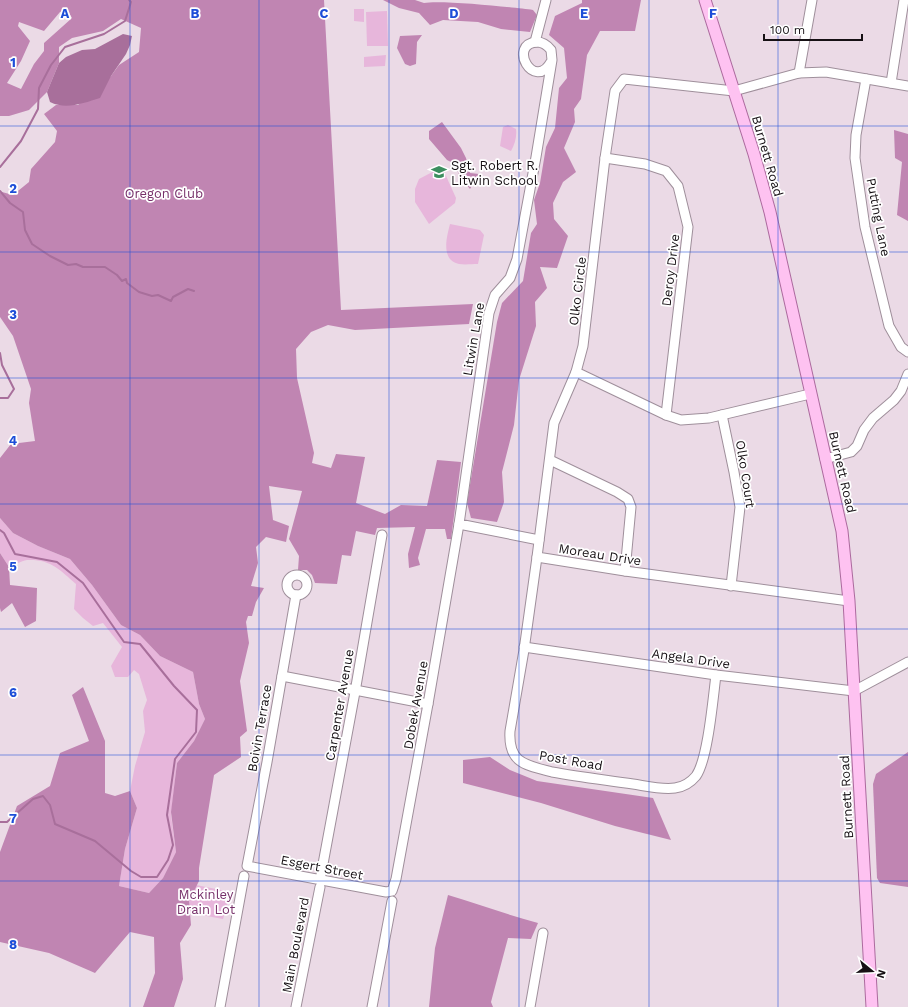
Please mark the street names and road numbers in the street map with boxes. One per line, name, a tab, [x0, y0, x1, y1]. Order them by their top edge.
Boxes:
street label: Burnett Road	[749, 114, 786, 198]
street label: Putting Lane	[864, 177, 893, 258]
street label: Deroy Drive	[659, 233, 682, 307]
street label: Olko Circle	[566, 256, 589, 326]
street label: Litwin Lane	[460, 301, 487, 377]
street label: Burnett Road	[826, 430, 859, 514]
street label: Olko Court	[733, 439, 758, 509]
street label: Moreau Drive	[557, 541, 642, 568]
street label: Angela Drive	[651, 646, 731, 671]
street label: Carpenter Avenue	[322, 648, 357, 762]
street label: Dobek Avenue	[400, 660, 431, 751]
street label: Boivin Terrace	[244, 683, 275, 773]
street label: Post Road	[538, 748, 604, 773]
street label: Burnett Road	[837, 755, 856, 839]
street label: Esgert Street	[279, 852, 365, 883]
street label: Main Boulevard	[279, 896, 312, 994]

